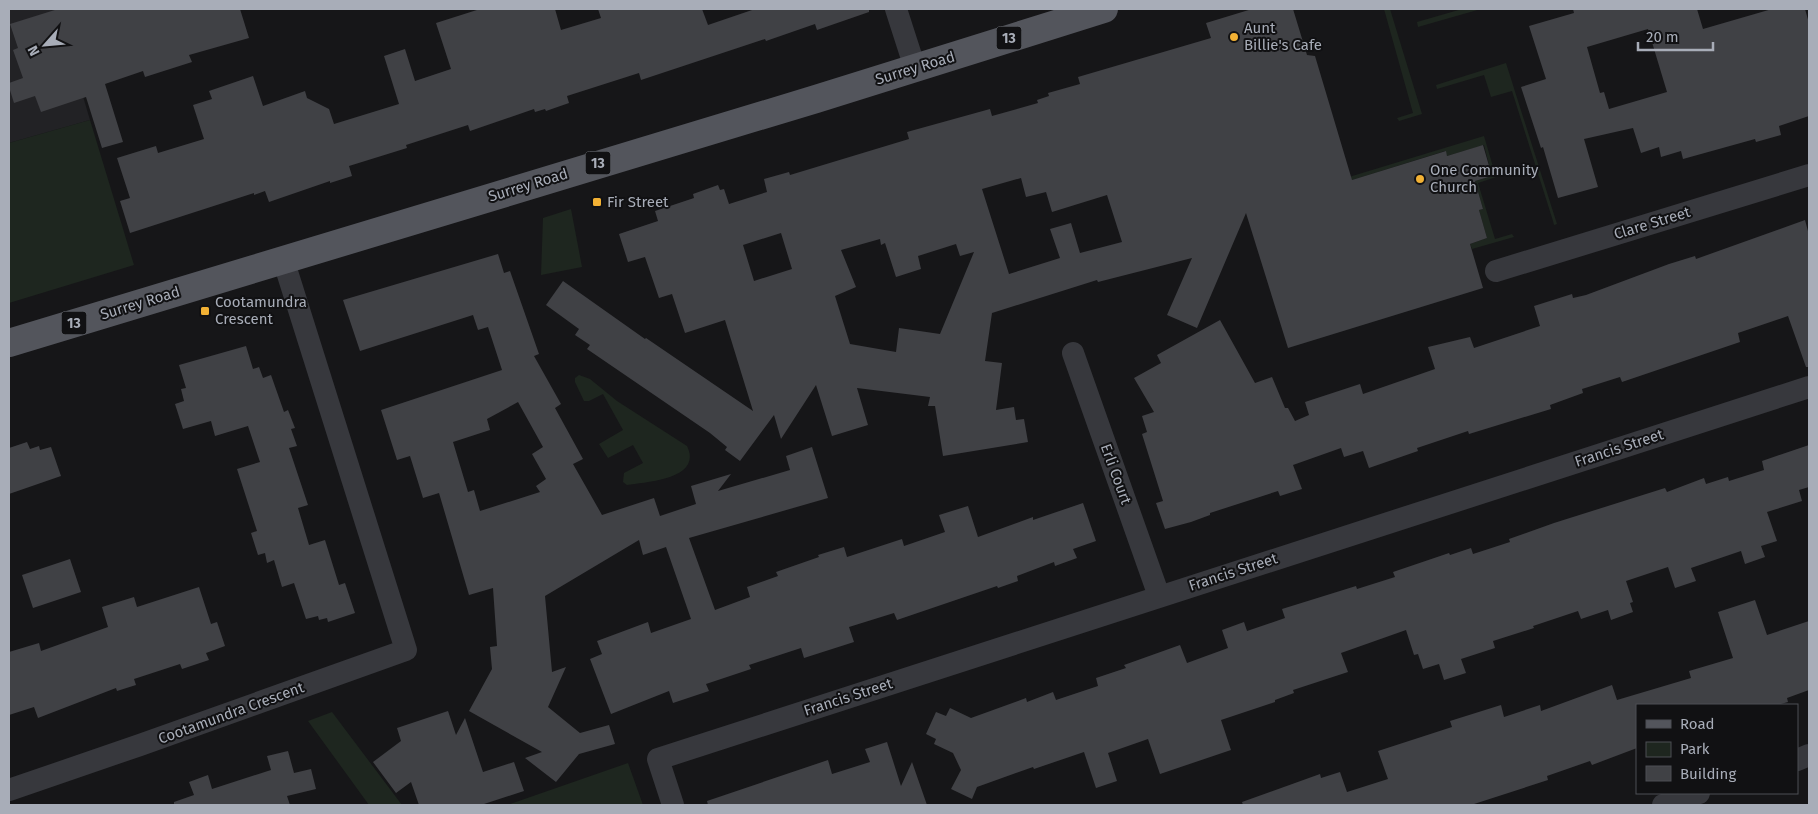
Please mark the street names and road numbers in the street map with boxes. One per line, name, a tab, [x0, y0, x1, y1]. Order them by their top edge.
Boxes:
road number: 13	[996, 26, 1022, 49]
street label: Surrey Road	[873, 47, 957, 89]
road number: 13	[586, 152, 610, 174]
street label: Surrey Road	[486, 164, 570, 206]
street label: Clare Street	[1612, 203, 1693, 243]
street label: Surrey Road	[98, 282, 182, 324]
road number: 13	[62, 312, 86, 334]
street label: Francis Street	[1572, 425, 1666, 471]
street label: Erli Court	[1097, 441, 1135, 507]
street label: Francis Street	[1186, 549, 1280, 595]
street label: Francis Street	[801, 674, 895, 720]
street label: Cootamundra Crescent	[156, 678, 307, 748]

